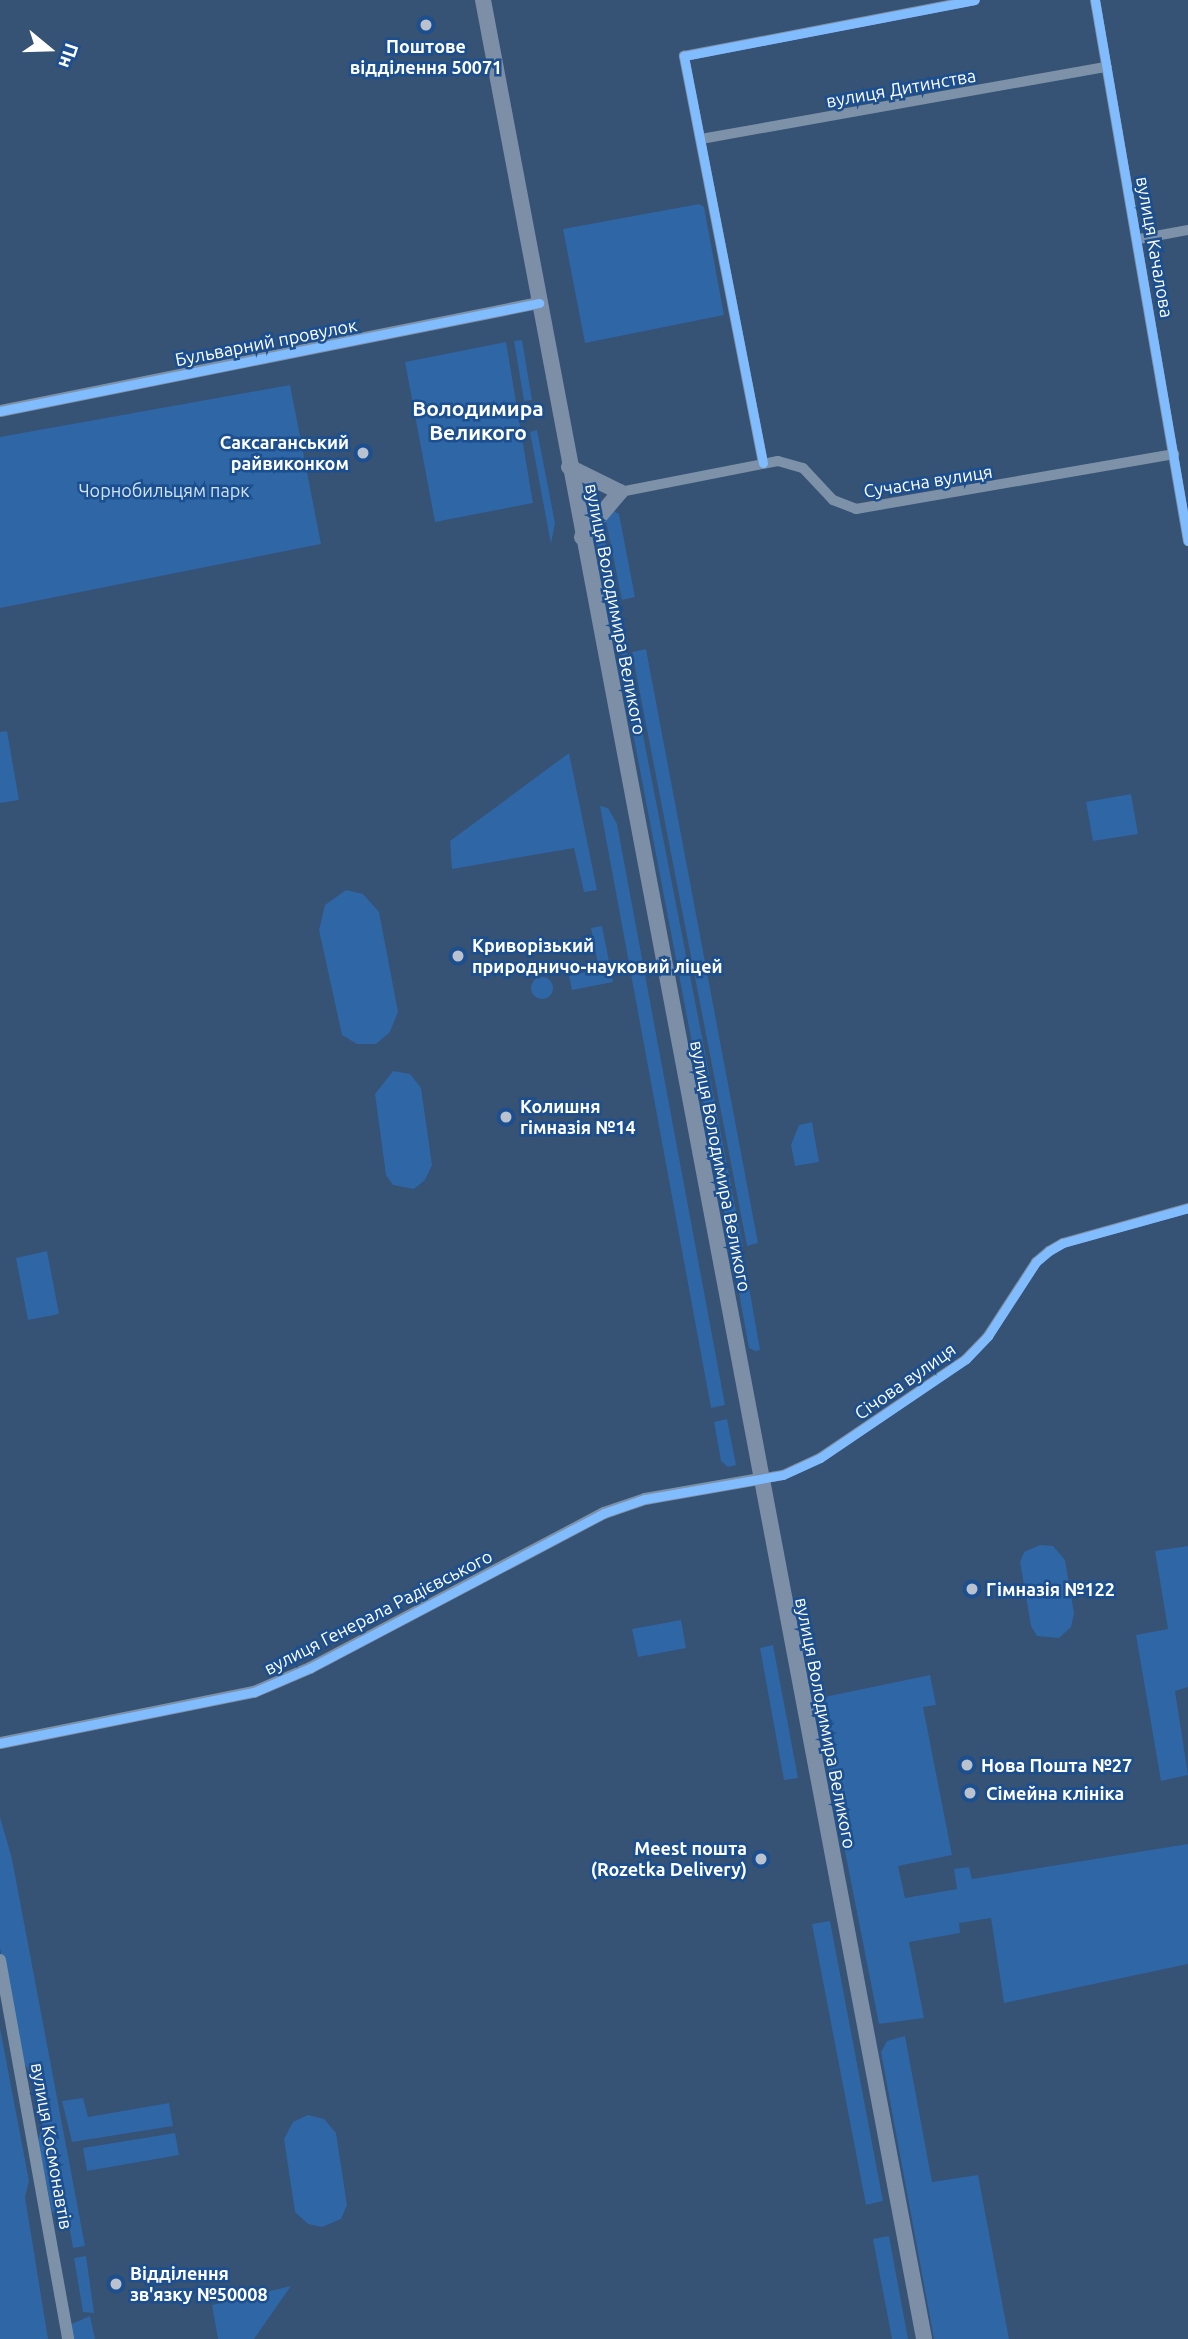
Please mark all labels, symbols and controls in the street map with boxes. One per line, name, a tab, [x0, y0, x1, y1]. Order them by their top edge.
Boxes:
north arrow	[14, 14, 84, 84]
marker: Поштове відділення 50071	[418, 17, 434, 33]
place label: Поштове відділення 50071	[350, 36, 502, 78]
text: Пн	[54, 40, 83, 71]
street label: вулиця Дитинства	[824, 64, 978, 112]
street label: вулиця Качалова	[1132, 175, 1178, 319]
street label: Бульварний провулок	[173, 314, 359, 370]
district label: Володимира Великого	[412, 395, 544, 445]
place label: Саксаганський райвиконком	[220, 432, 349, 474]
marker: Саксаганський райвиконком	[355, 445, 371, 461]
street label: Сучасна вулиця	[862, 460, 994, 502]
park label: Чорнобильцям парк	[79, 479, 249, 501]
street label: вулиця Володимира Великого	[581, 482, 651, 736]
place label: Криворізький природничо-науковий ліцей	[472, 935, 723, 978]
marker: Криворізький природничо-науковий ліцей	[450, 948, 466, 964]
street label: вулиця Володимира Великого	[686, 1039, 756, 1293]
place label: Колишня гімназія №14	[520, 1096, 636, 1138]
marker: Колишня гімназія №14	[498, 1109, 514, 1125]
street label: Січова вулиця	[850, 1338, 960, 1424]
street label: вулиця Генерала Радієвського	[260, 1545, 496, 1679]
place label: Гімназія №122	[986, 1578, 1115, 1600]
marker: Гімназія №122	[964, 1581, 980, 1597]
street label: вулиця Володимира Великого	[791, 1596, 861, 1850]
place label: Нова Пошта №27	[981, 1754, 1132, 1776]
marker: Нова Пошта №27	[959, 1757, 975, 1773]
place label: Сімейна клініка	[986, 1782, 1124, 1804]
marker: Сімейна клініка	[960, 1783, 980, 1803]
place label: Meest пошта (Rozetka Delivery)	[591, 1838, 747, 1881]
marker: Meest пошта (Rozetka Delivery)	[753, 1851, 769, 1867]
street label: вулиця Космонавтів	[27, 2061, 77, 2231]
place label: Відділення зв'язку №50008	[130, 2263, 268, 2306]
marker: Відділення зв'язку №50008	[108, 2276, 124, 2292]

